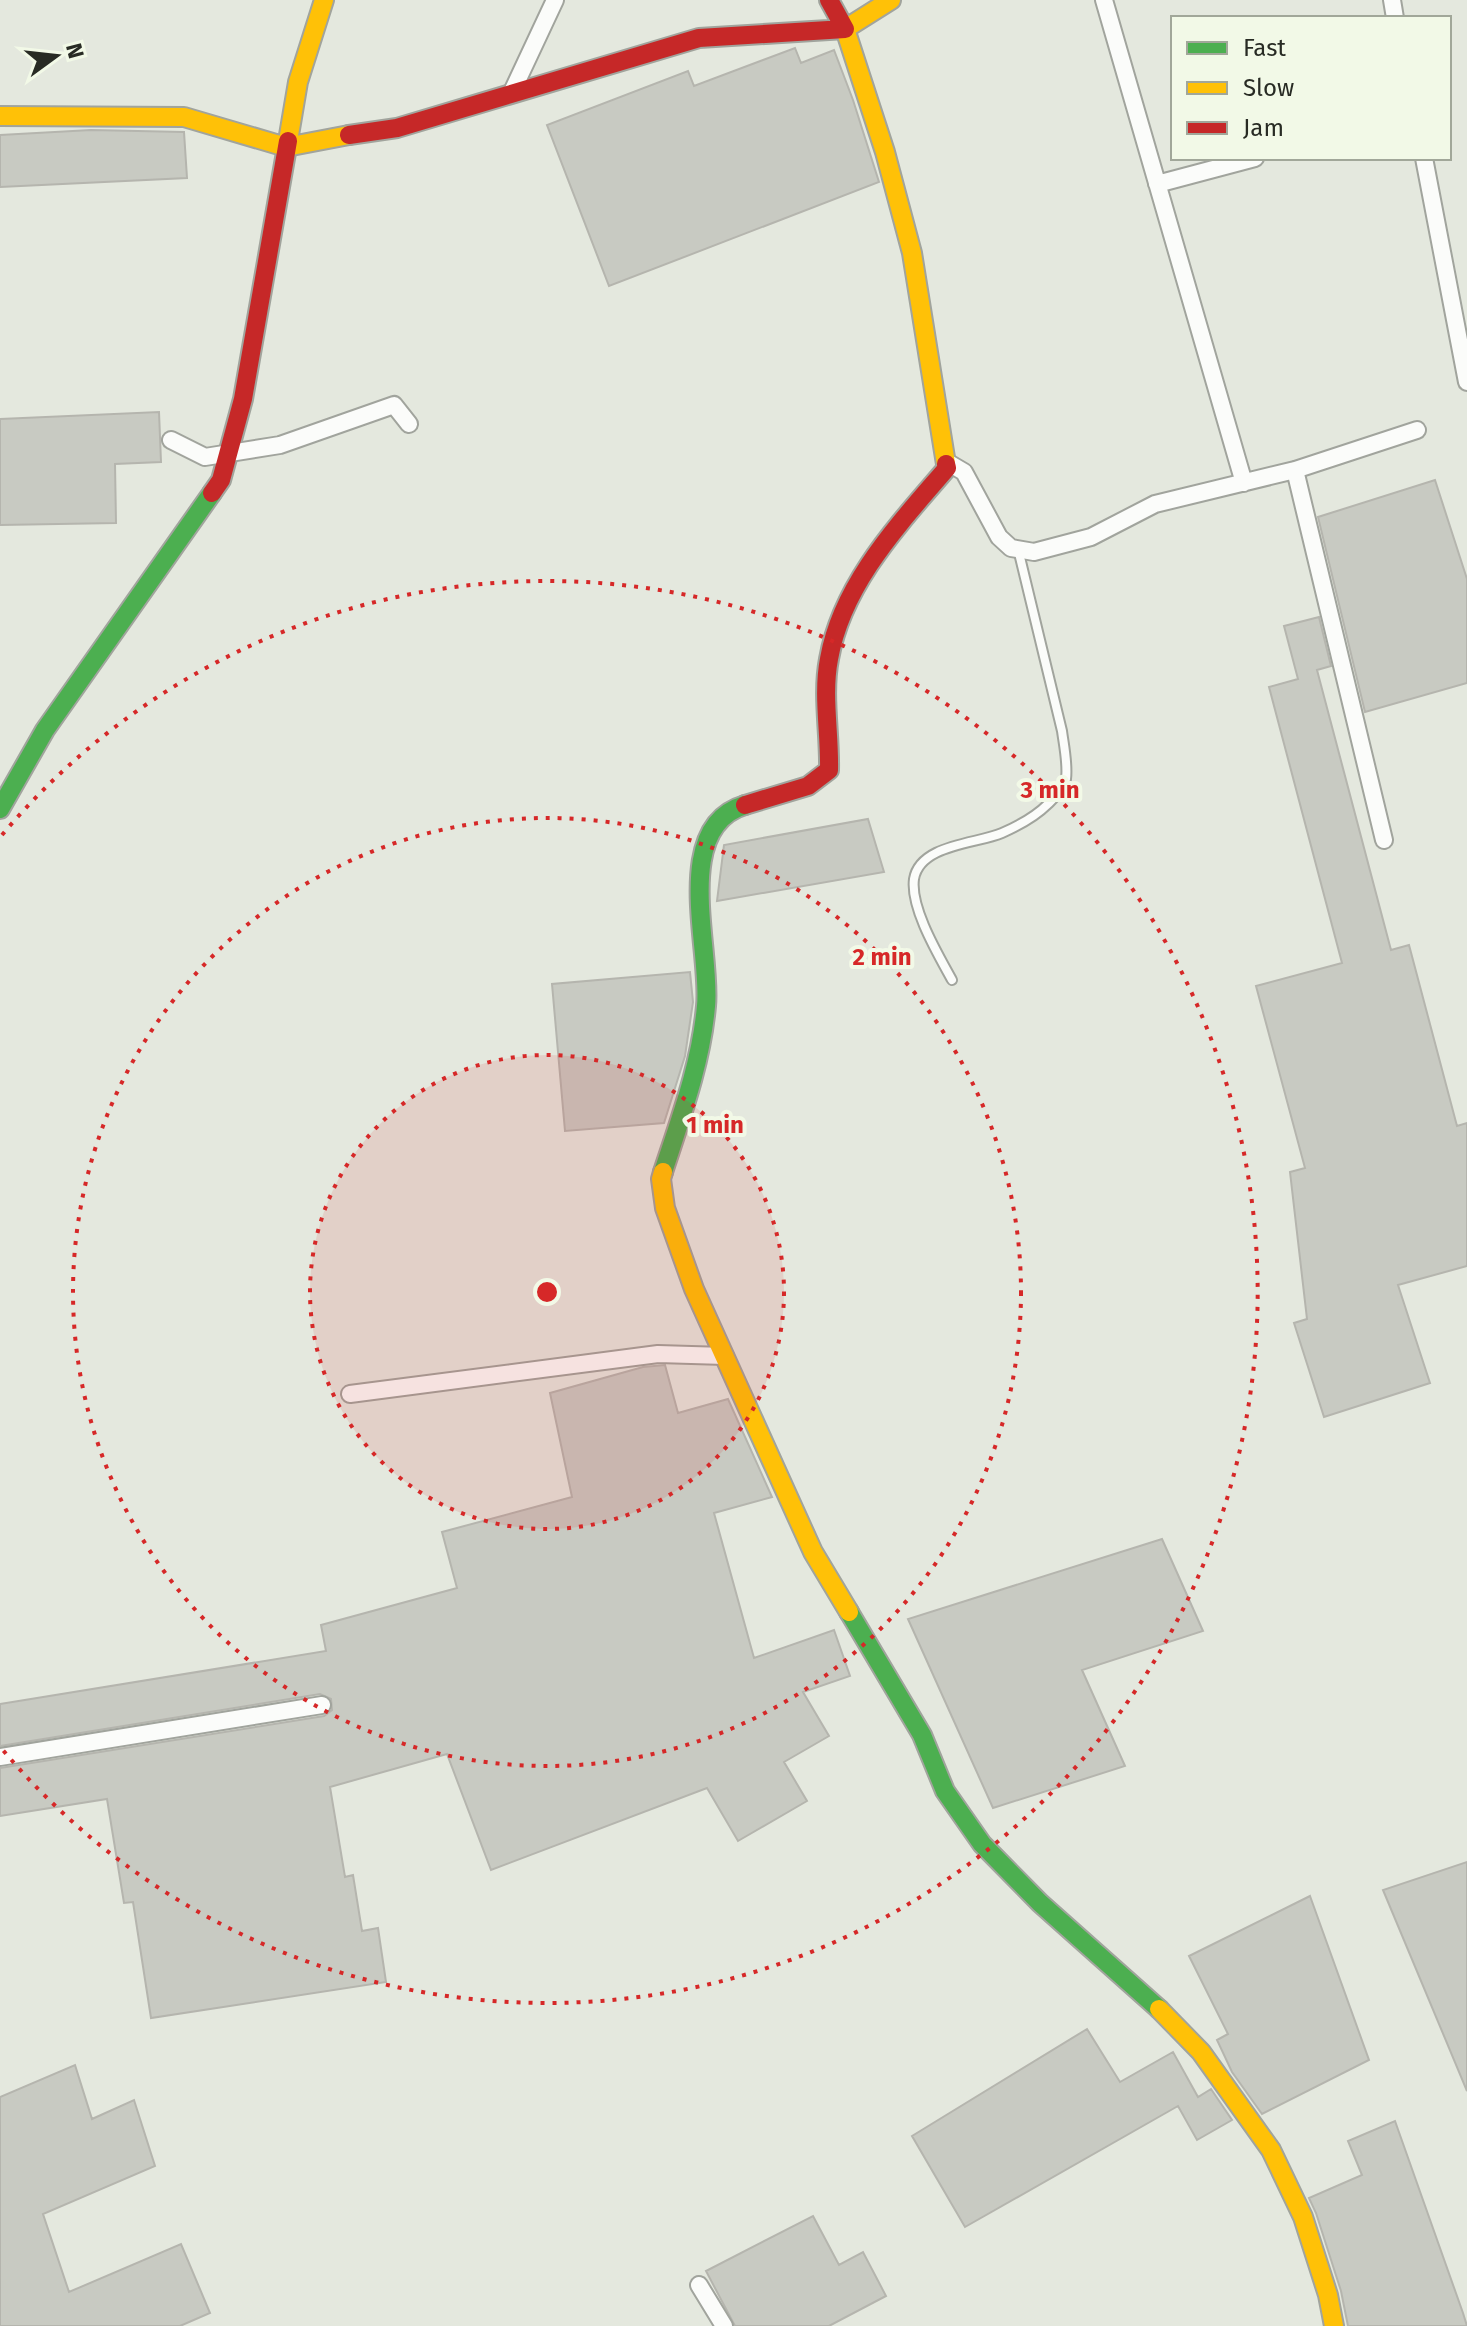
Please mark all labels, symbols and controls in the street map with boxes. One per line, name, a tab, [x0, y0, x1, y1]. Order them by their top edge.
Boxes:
north arrow	[16, 16, 96, 96]
legend	[1171, 16, 1451, 160]
text: Fast	[1243, 34, 1286, 62]
text: N	[60, 40, 90, 61]
text: Slow	[1243, 74, 1294, 102]
text: Jam	[1243, 114, 1284, 142]
text: 3 min	[1019, 776, 1080, 804]
text: 2 min	[853, 943, 912, 971]
text: 1 min	[686, 1111, 744, 1139]
centre of rings	[533, 1278, 561, 1306]

